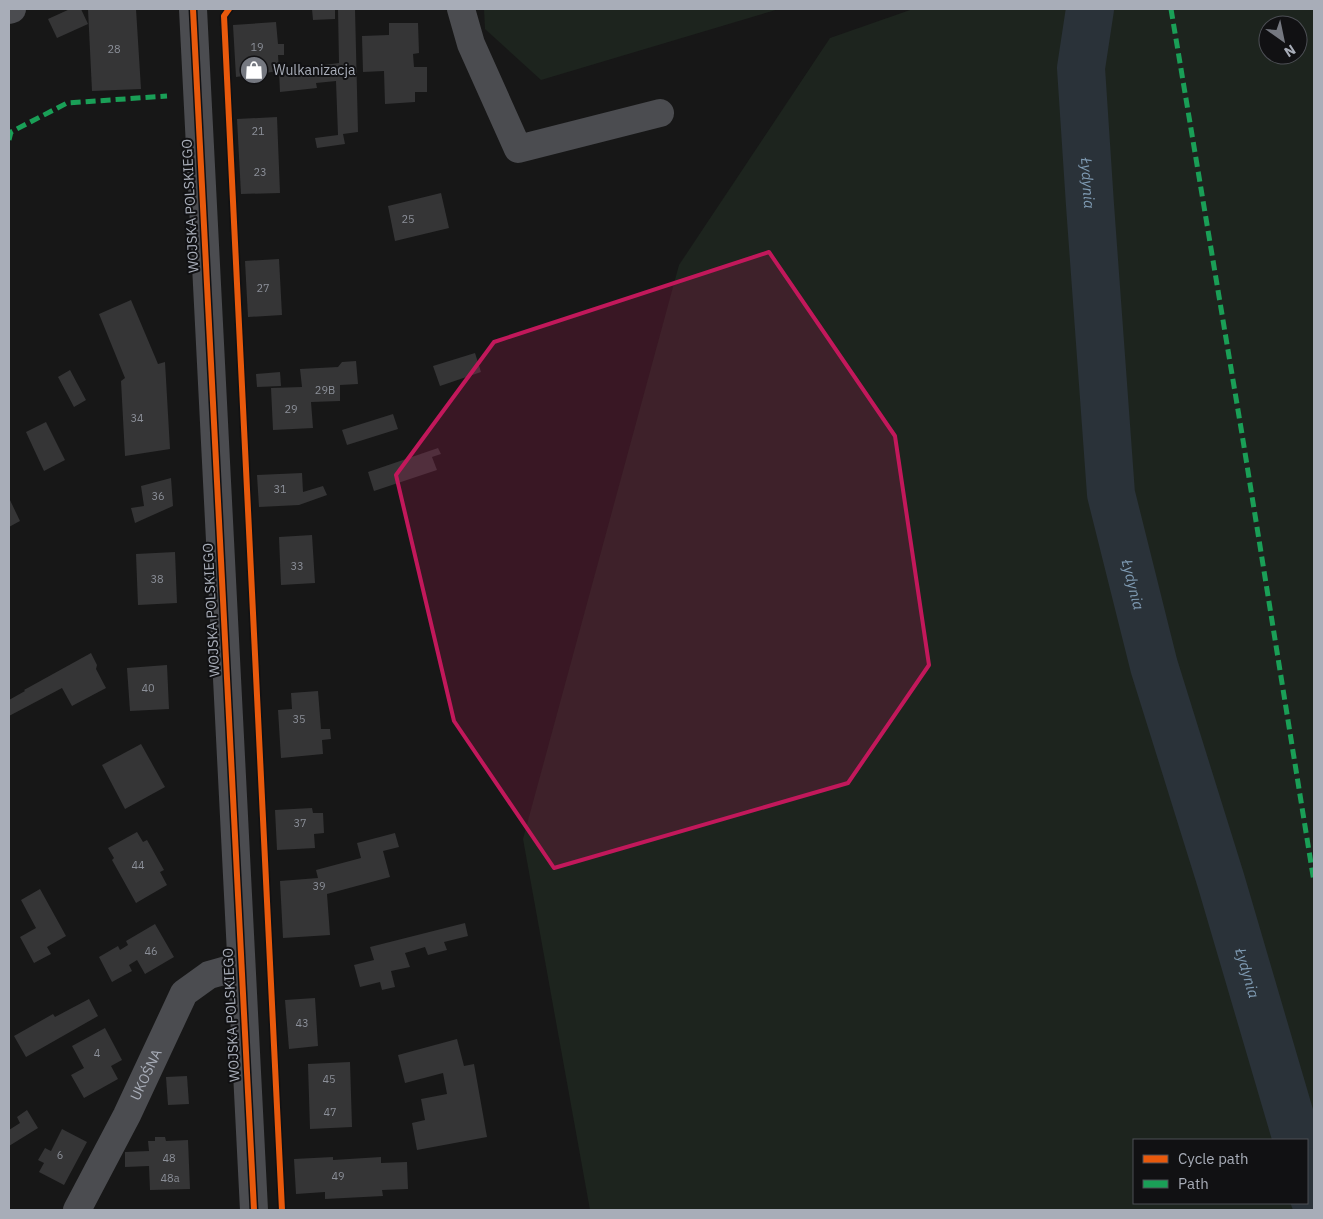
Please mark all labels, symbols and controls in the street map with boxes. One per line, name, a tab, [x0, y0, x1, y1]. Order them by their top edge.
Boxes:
north arrow	[1258, 15, 1308, 65]
house number: 19	[250, 40, 264, 54]
text: N	[1281, 41, 1299, 61]
house number: 28	[107, 42, 121, 56]
shop icon: Wulkanizacja	[239, 55, 269, 85]
place label: Wulkanizacja	[273, 61, 356, 79]
house number: 21	[251, 124, 265, 138]
street label: WOJSKA POLSKIEGO	[177, 138, 203, 274]
water label: Łydynia	[1077, 156, 1100, 209]
house number: 23	[253, 165, 267, 179]
house number: 25	[401, 212, 415, 226]
house number: 27	[256, 281, 270, 295]
house number: 29B	[315, 383, 335, 397]
house number: 29	[284, 402, 298, 416]
house number: 34	[130, 411, 144, 425]
house number: 31	[273, 482, 287, 496]
house number: 36	[151, 489, 165, 503]
street label: WOJSKA POLSKIEGO	[198, 542, 224, 678]
water label: Łydynia	[1118, 556, 1149, 612]
house number: 33	[290, 559, 304, 573]
house number: 38	[150, 572, 164, 586]
house number: 40	[141, 681, 155, 695]
house number: 35	[292, 712, 306, 726]
house number: 37	[293, 816, 307, 830]
house number: 44	[131, 858, 145, 872]
house number: 39	[312, 879, 326, 893]
house number: 46	[144, 944, 158, 958]
water label: Łydynia	[1231, 945, 1264, 1000]
street label: WOJSKA POLSKIEGO	[218, 947, 244, 1083]
house number: 43	[295, 1016, 309, 1030]
house number: 4	[94, 1046, 101, 1060]
street label: UKOŚNA	[126, 1046, 166, 1103]
house number: 45	[322, 1072, 336, 1086]
house number: 47	[323, 1105, 337, 1119]
legend	[1133, 1139, 1308, 1204]
house number: 6	[57, 1148, 63, 1162]
text: Cycle path	[1178, 1149, 1249, 1168]
house number: 48	[162, 1151, 176, 1165]
house number: 49	[331, 1169, 345, 1183]
house number: 48a	[160, 1171, 180, 1185]
text: Path	[1178, 1174, 1209, 1193]

